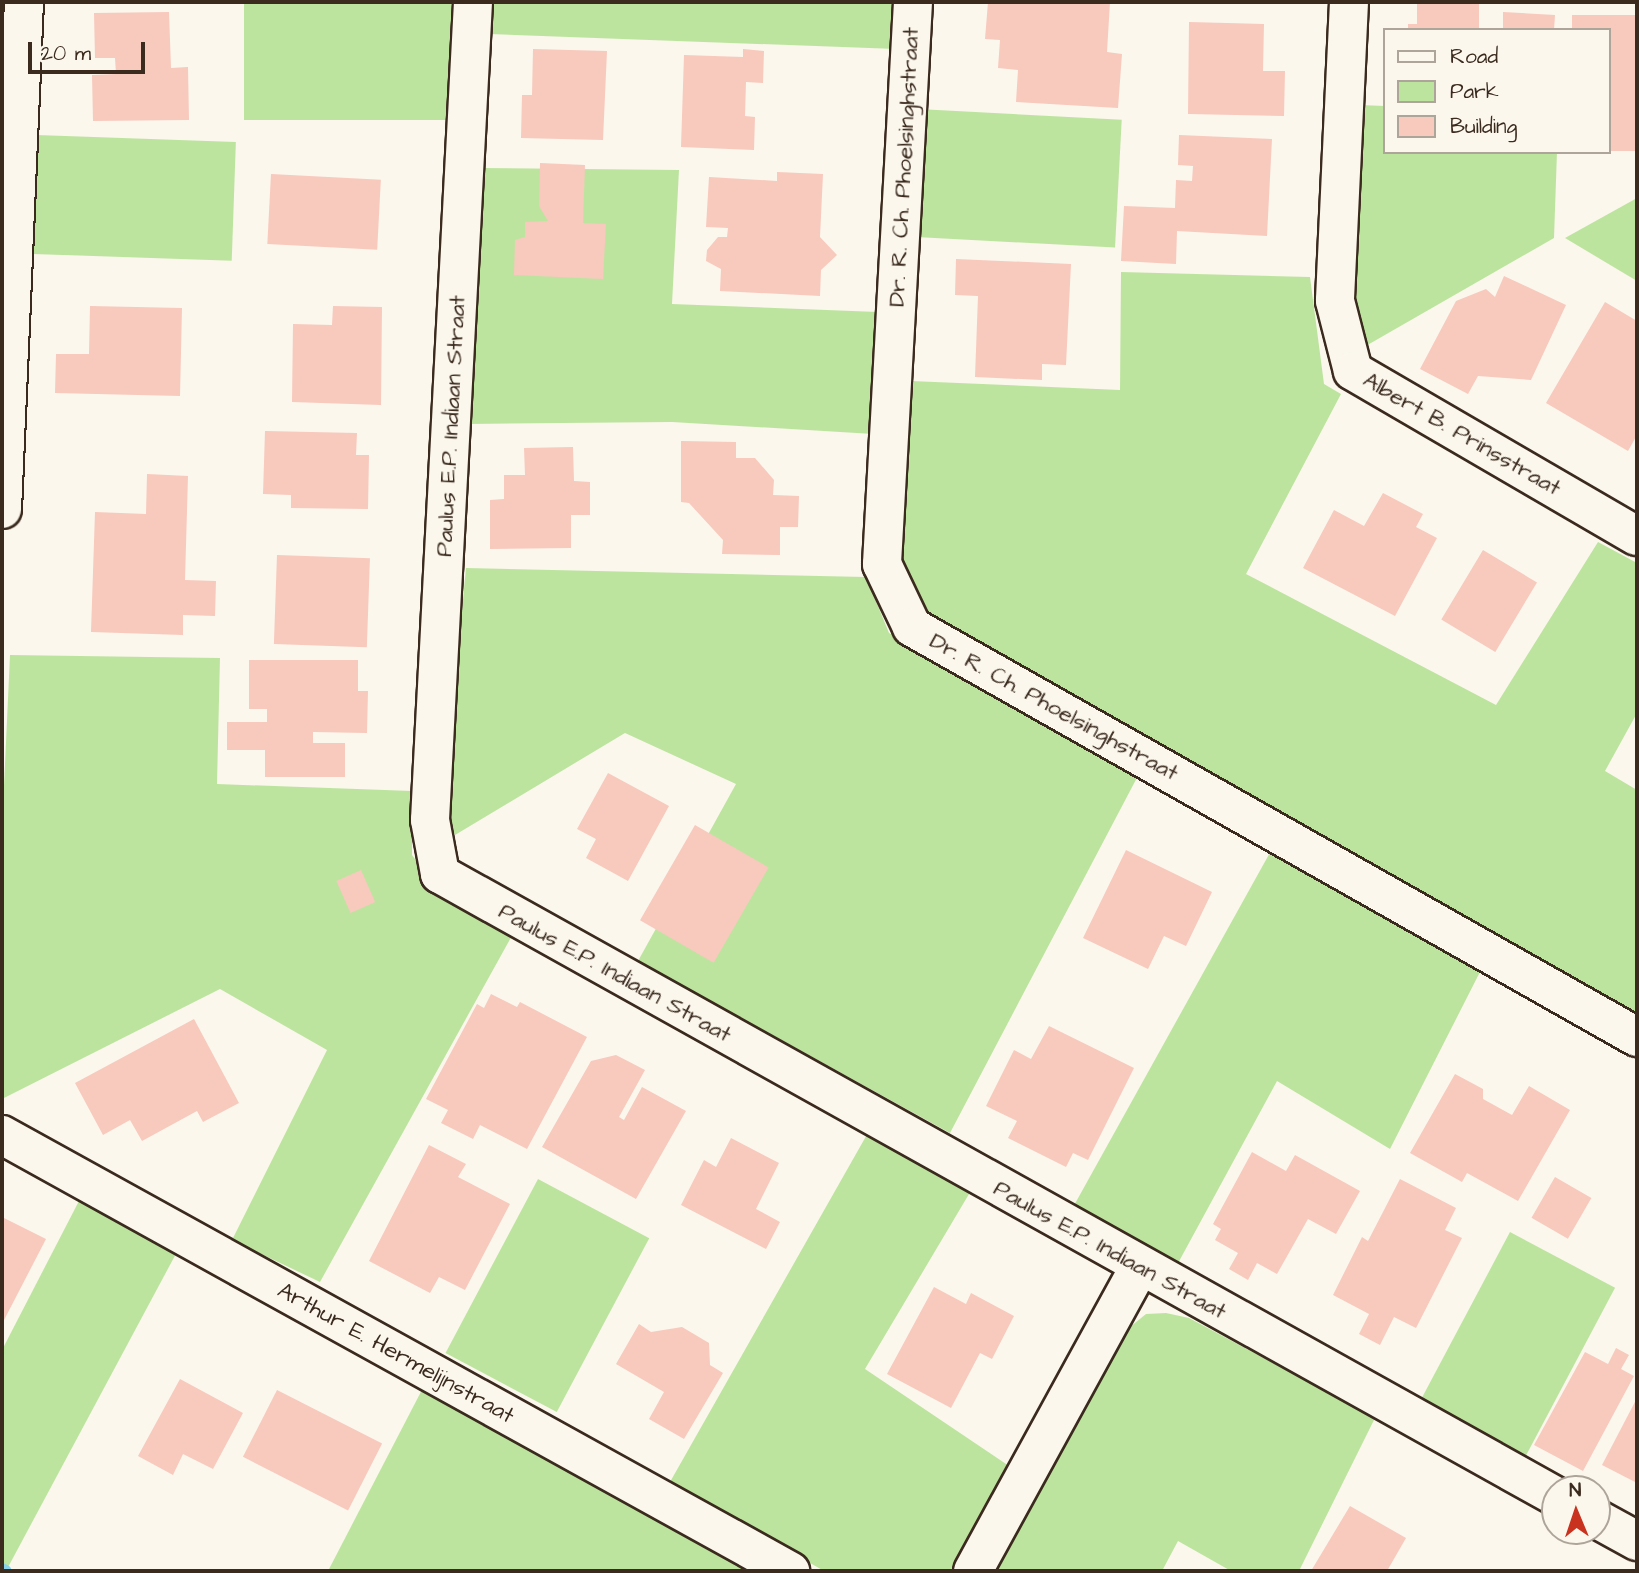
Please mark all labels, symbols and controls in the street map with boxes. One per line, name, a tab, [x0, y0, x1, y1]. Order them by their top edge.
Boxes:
street label: Dr. R. Ch. Phoelsinghstraat	[883, 26, 925, 308]
scale bar	[32, 28, 149, 72]
legend	[1384, 28, 1611, 154]
text: 20 m	[41, 39, 91, 68]
text: Road	[1450, 42, 1498, 71]
text: Park	[1450, 77, 1499, 106]
text: Building	[1450, 112, 1517, 141]
street label: Paulus E.P. Indiaan Straat	[430, 295, 472, 557]
street label: Albert B. Prinsstraat	[1358, 366, 1566, 502]
street label: Dr. R. Ch. Phoelsinghstraat	[925, 627, 1183, 787]
street label: Paulus E.P. Indiaan Straat	[494, 897, 736, 1049]
street label: Paulus E.P. Indiaan Straat	[989, 1174, 1231, 1326]
street label: Arthur E. Hermelijnstraat	[273, 1276, 519, 1430]
north arrow	[1541, 1475, 1611, 1545]
text: N	[1569, 1477, 1582, 1504]

